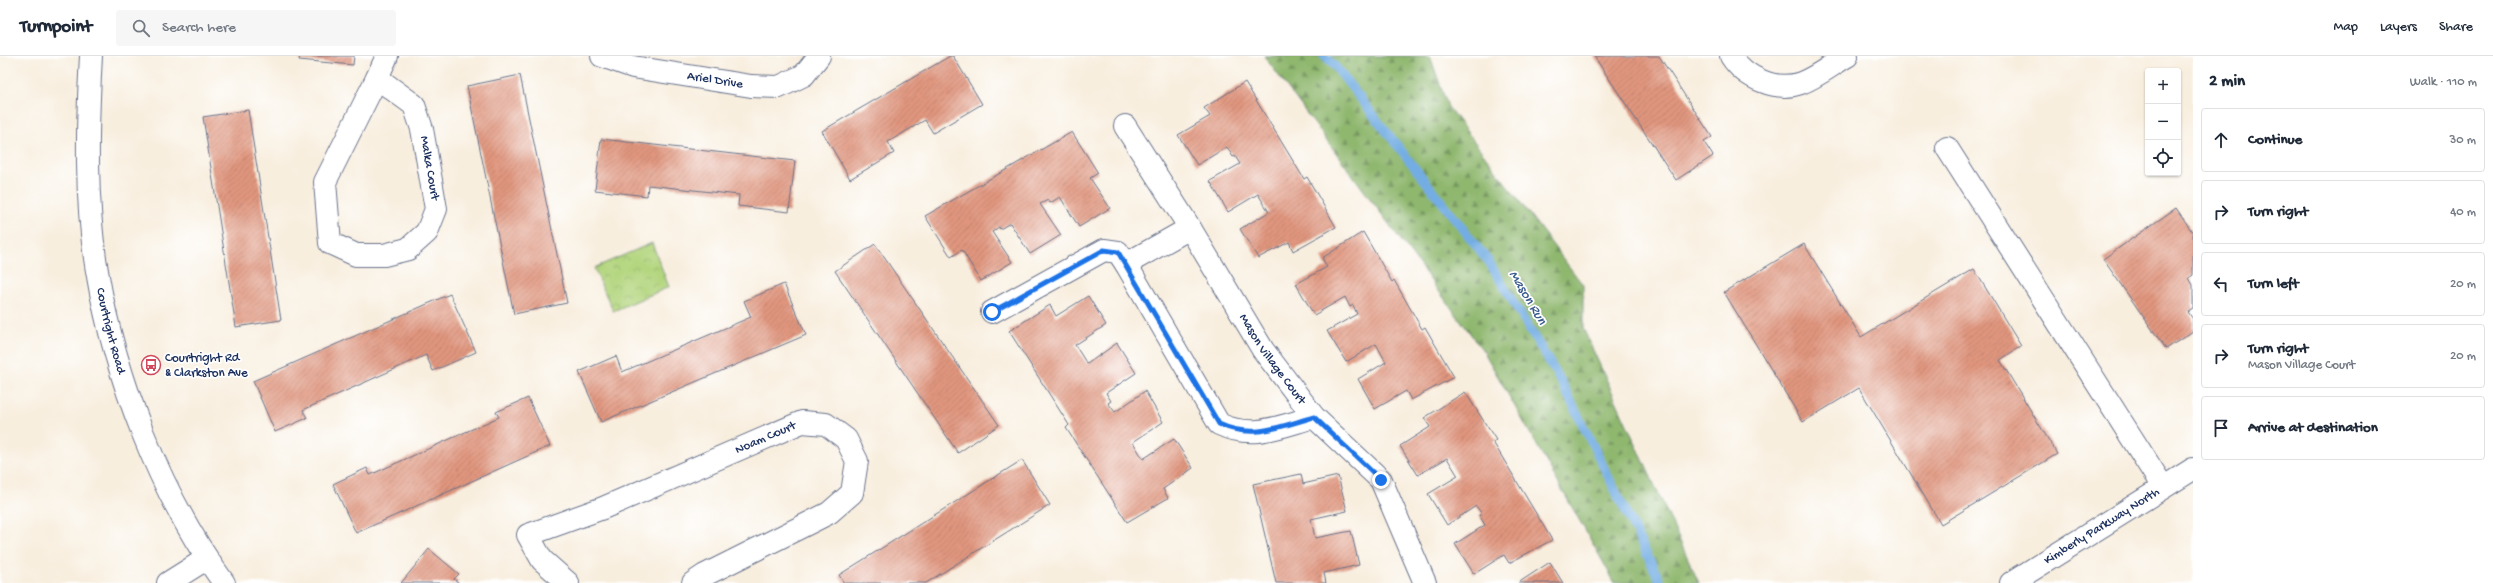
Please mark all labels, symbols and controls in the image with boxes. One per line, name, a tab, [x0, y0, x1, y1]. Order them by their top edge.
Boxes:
search box	[116, 10, 396, 46]
text: Turnpoint	[20, 16, 92, 39]
icon: search	[130, 17, 152, 39]
text: Search here	[162, 19, 236, 37]
text: Map	[2334, 19, 2358, 36]
text: Layers	[2380, 19, 2417, 36]
text: Share	[2439, 19, 2473, 36]
street label: Ariel Drive	[686, 68, 744, 92]
map controls	[2145, 68, 2181, 176]
button: +	[2145, 68, 2181, 104]
text: 2 min	[2209, 72, 2245, 92]
text: Walk · 110 m	[2410, 75, 2477, 90]
button: −	[2145, 104, 2181, 140]
icon: ahead	[2210, 129, 2232, 151]
text: Continue	[2248, 131, 2302, 149]
text: 30 m	[2450, 133, 2476, 148]
street label: Malka Court	[416, 135, 442, 203]
button: locate	[2145, 140, 2181, 176]
icon: right	[2210, 201, 2232, 223]
text: Turn right	[2248, 203, 2308, 221]
text: 40 m	[2450, 205, 2476, 220]
water label: Mason Run	[1504, 268, 1550, 329]
icon: left	[2210, 273, 2232, 295]
text: Turn left	[2248, 275, 2299, 293]
text: 20 m	[2450, 277, 2476, 292]
street label: Courtright Road	[93, 286, 129, 377]
route start	[983, 303, 1001, 321]
street label: Mason Village Court	[1236, 311, 1310, 409]
text: Turn right	[2248, 340, 2308, 358]
icon: right	[2210, 345, 2232, 367]
text: 20 m	[2450, 349, 2476, 364]
place label: Courtright Rd & Clarkston Ave	[165, 351, 248, 381]
bus stop icon: Courtright Rd & Clarkston Ave	[140, 354, 162, 376]
text: Mason Village Court	[2248, 358, 2355, 373]
street label: Noam Court	[733, 417, 800, 458]
icon: arrive	[2210, 417, 2232, 439]
text: Arrive at destination	[2248, 419, 2378, 437]
route end	[1372, 471, 1390, 489]
street label: Kimberly Parkway North	[2041, 484, 2162, 568]

